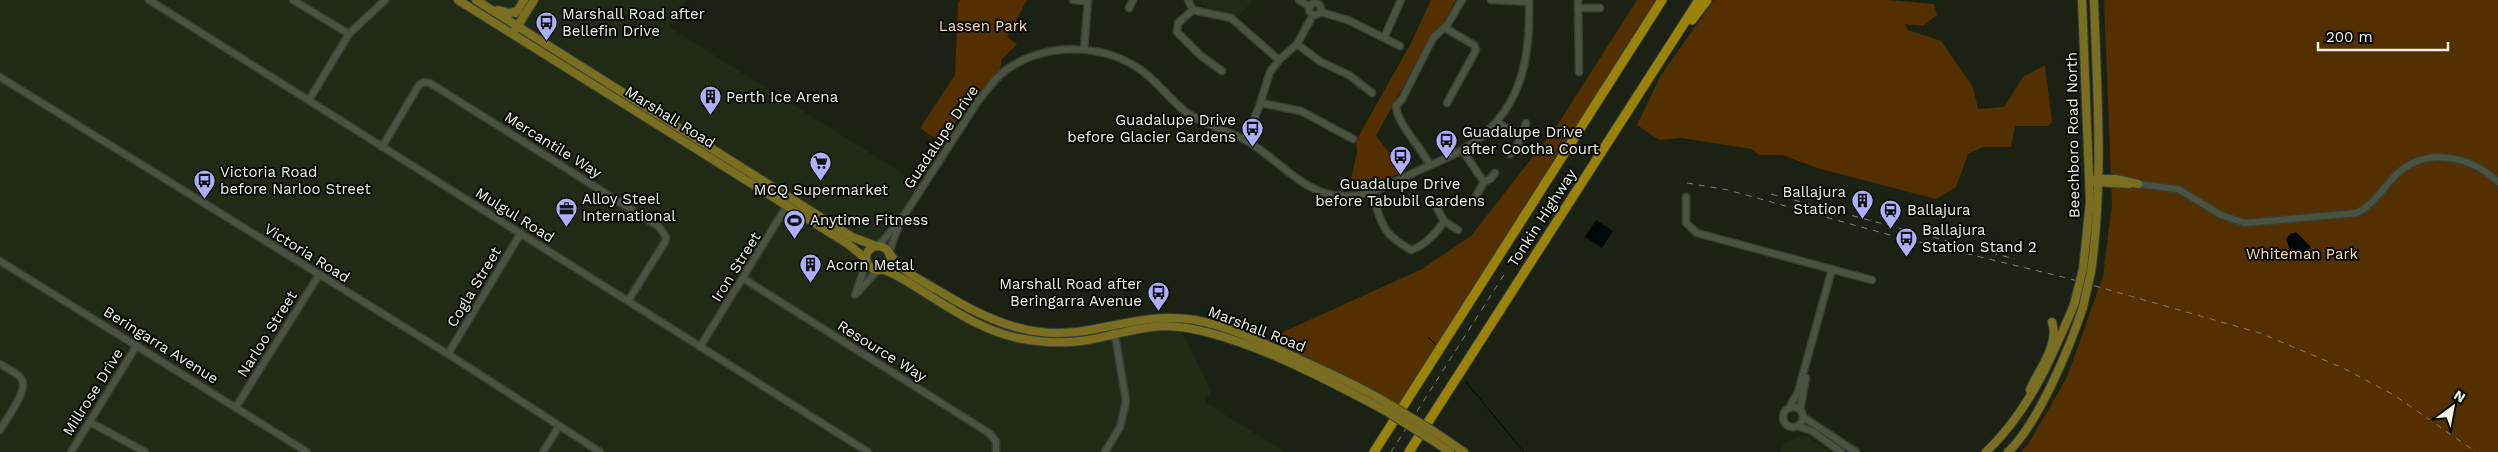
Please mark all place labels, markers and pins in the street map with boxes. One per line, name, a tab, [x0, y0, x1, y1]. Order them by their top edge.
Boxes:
place label: Marshall Road after Bellefin Drive	[562, 5, 705, 40]
bus stop icon: Marshall Road after Bellefin Drive	[534, 11, 558, 42]
building icon: Perth Ice Arena	[698, 85, 722, 116]
place label: Perth Ice Arena	[726, 88, 839, 106]
place label: Guadalupe Drive before Glacier Gardens	[1067, 111, 1236, 146]
bus stop icon: Guadalupe Drive before Glacier Gardens	[1240, 117, 1264, 148]
place label: Guadalupe Drive after Cootha Court	[1462, 123, 1600, 158]
bus stop icon: Guadalupe Drive after Cootha Court	[1434, 129, 1458, 160]
bus stop icon: Guadalupe Drive before Tabubil Gardens	[1388, 144, 1412, 175]
supermarket icon: MCQ Supermarket	[809, 150, 833, 181]
place label: Victoria Road before Narloo Street	[220, 163, 371, 198]
bus stop icon: Victoria Road before Narloo Street	[192, 169, 216, 200]
place label: Guadalupe Drive before Tabubil Gardens	[1315, 175, 1485, 210]
place label: MCQ Supermarket	[754, 181, 889, 199]
place label: Ballajura Station	[1782, 183, 1847, 218]
building icon: Ballajura Station	[1850, 189, 1874, 220]
place label: Alloy Steel International	[582, 190, 676, 225]
office icon: Alloy Steel International	[554, 196, 578, 227]
station icon: Ballajura	[1879, 198, 1903, 229]
place label: Ballajura	[1907, 201, 1971, 219]
sports icon: Anytime Fitness	[782, 208, 806, 239]
place label: Anytime Fitness	[810, 211, 928, 229]
place label: Ballajura Station Stand 2	[1922, 221, 2037, 256]
bus stop icon: Ballajura Station Stand 2	[1894, 227, 1918, 258]
building icon: Acorn Metal	[798, 253, 822, 284]
place label: Acorn Metal	[826, 256, 915, 274]
place label: Marshall Road after Beringarra Avenue	[999, 275, 1142, 310]
bus stop icon: Marshall Road after Beringarra Avenue	[1146, 281, 1170, 312]

